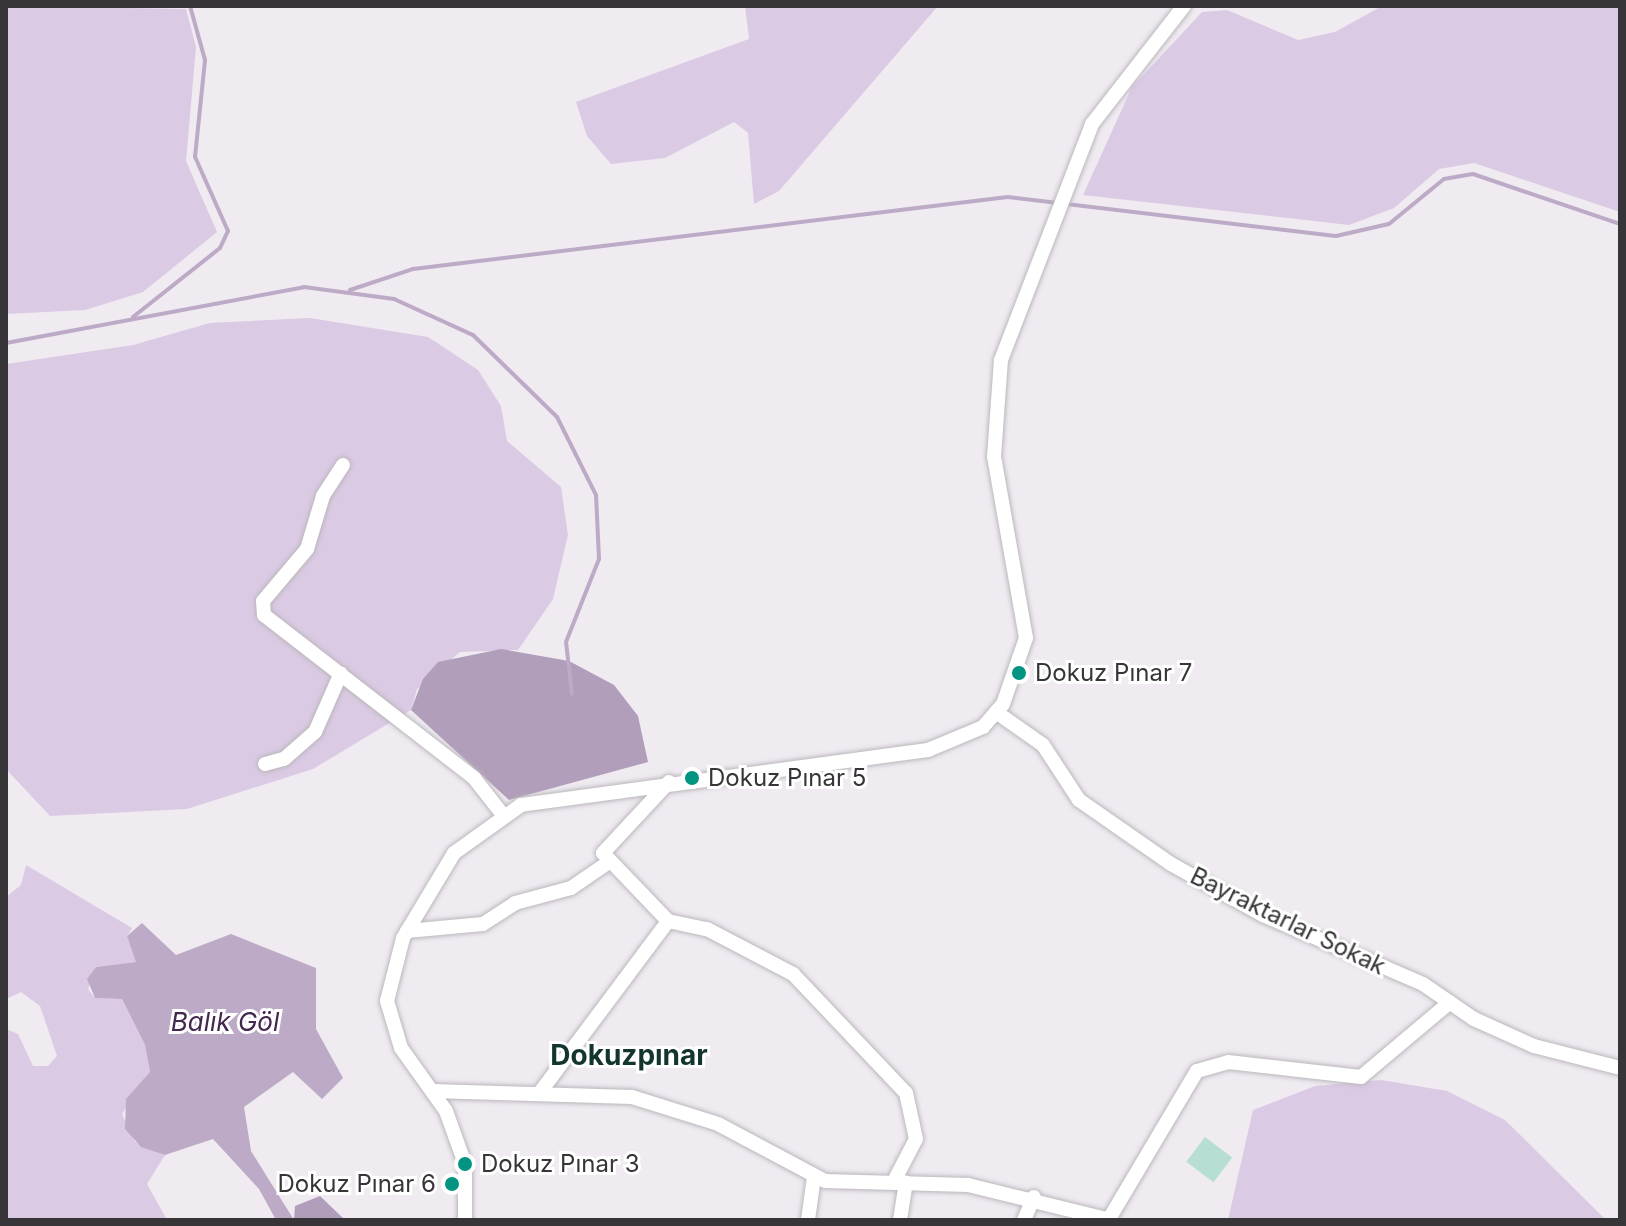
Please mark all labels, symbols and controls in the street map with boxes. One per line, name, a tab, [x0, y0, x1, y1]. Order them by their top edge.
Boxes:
place label: Dokuz Pınar 7	[1035, 659, 1192, 687]
marker: Dokuz Pınar 7	[1010, 664, 1028, 682]
place label: Dokuz Pınar 5	[708, 764, 866, 792]
marker: Dokuz Pınar 5	[683, 769, 701, 787]
street label: Bayraktarlar Sokak	[1186, 861, 1390, 981]
water label: Balık Göl	[171, 1006, 279, 1038]
district label: Dokuzpınar	[550, 1038, 708, 1072]
place label: Dokuz Pınar 3	[481, 1150, 639, 1178]
marker: Dokuz Pınar 3	[456, 1155, 474, 1173]
place label: Dokuz Pınar 6	[277, 1170, 436, 1198]
marker: Dokuz Pınar 6	[443, 1175, 461, 1193]

